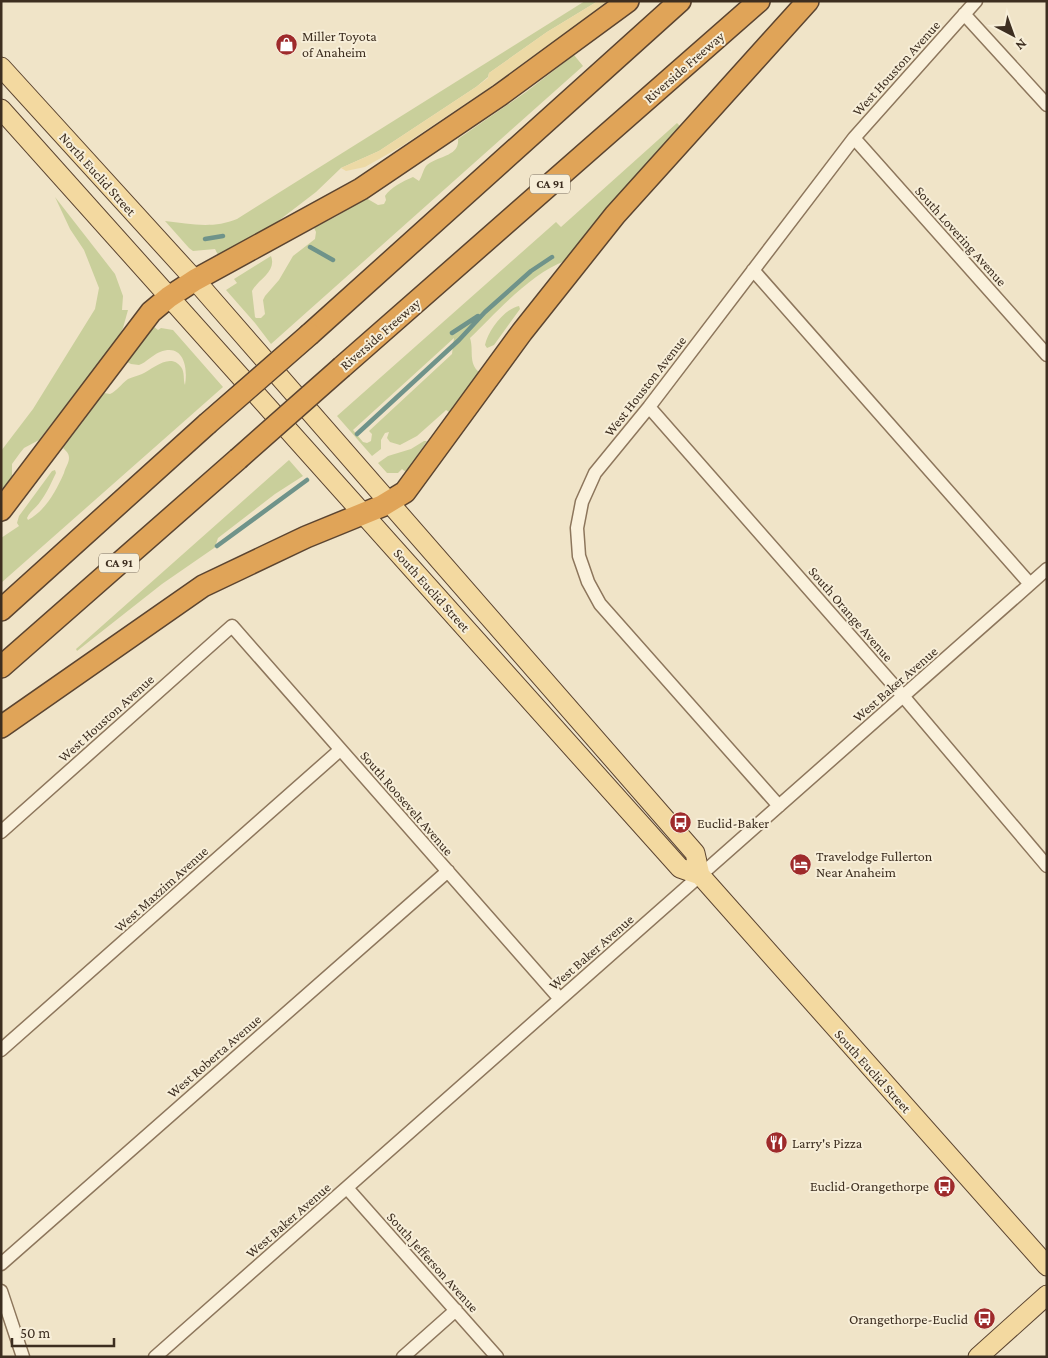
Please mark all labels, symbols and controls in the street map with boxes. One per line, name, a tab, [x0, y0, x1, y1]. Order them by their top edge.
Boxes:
north arrow	[988, 10, 1038, 60]
street label: West Houston Avenue	[849, 17, 943, 119]
place label: Miller Toyota of Anaheim	[302, 28, 377, 60]
street label: Riverside Freeway	[641, 28, 728, 106]
shop icon: Miller Toyota of Anaheim	[274, 32, 298, 56]
text: N	[1012, 36, 1030, 54]
street label: North Euclid Street	[56, 129, 140, 219]
road number: CA 91	[530, 174, 570, 193]
street label: South Lovering Avenue	[912, 183, 1010, 289]
street label: Riverside Freeway	[337, 295, 424, 373]
street label: West Houston Avenue	[601, 333, 689, 439]
street label: South Euclid Street	[390, 545, 474, 635]
road number: CA 91	[99, 554, 139, 572]
street label: South Orange Avenue	[805, 563, 897, 665]
street label: West Baker Avenue	[849, 643, 941, 725]
street label: West Houston Avenue	[55, 671, 157, 765]
street label: South Roosevelt Avenue	[357, 747, 457, 859]
bus stop icon: Euclid-Baker	[669, 811, 693, 835]
place label: Euclid-Baker	[697, 815, 769, 831]
street label: West Maxzim Avenue	[111, 843, 211, 935]
place label: Travelodge Fullerton Near Anaheim	[816, 848, 933, 880]
hotel icon: Travelodge Fullerton Near Anaheim	[788, 852, 812, 876]
street label: West Baker Avenue	[545, 911, 637, 993]
street label: West Roberta Avenue	[164, 1011, 264, 1101]
street label: South Euclid Street	[831, 1026, 915, 1116]
restaurant icon: Larry's Pizza	[764, 1131, 788, 1155]
place label: Larry's Pizza	[792, 1135, 863, 1151]
bus stop icon: Euclid-Orangethorpe	[933, 1174, 957, 1198]
place label: Euclid-Orangethorpe	[810, 1178, 929, 1194]
street label: West Baker Avenue	[242, 1179, 334, 1261]
street label: South Jefferson Avenue	[384, 1209, 482, 1315]
bus stop icon: Orangethorpe-Euclid	[972, 1307, 996, 1331]
place label: Orangethorpe-Euclid	[849, 1311, 969, 1327]
scale bar	[12, 1316, 115, 1348]
text: 50 m	[20, 1325, 50, 1341]

